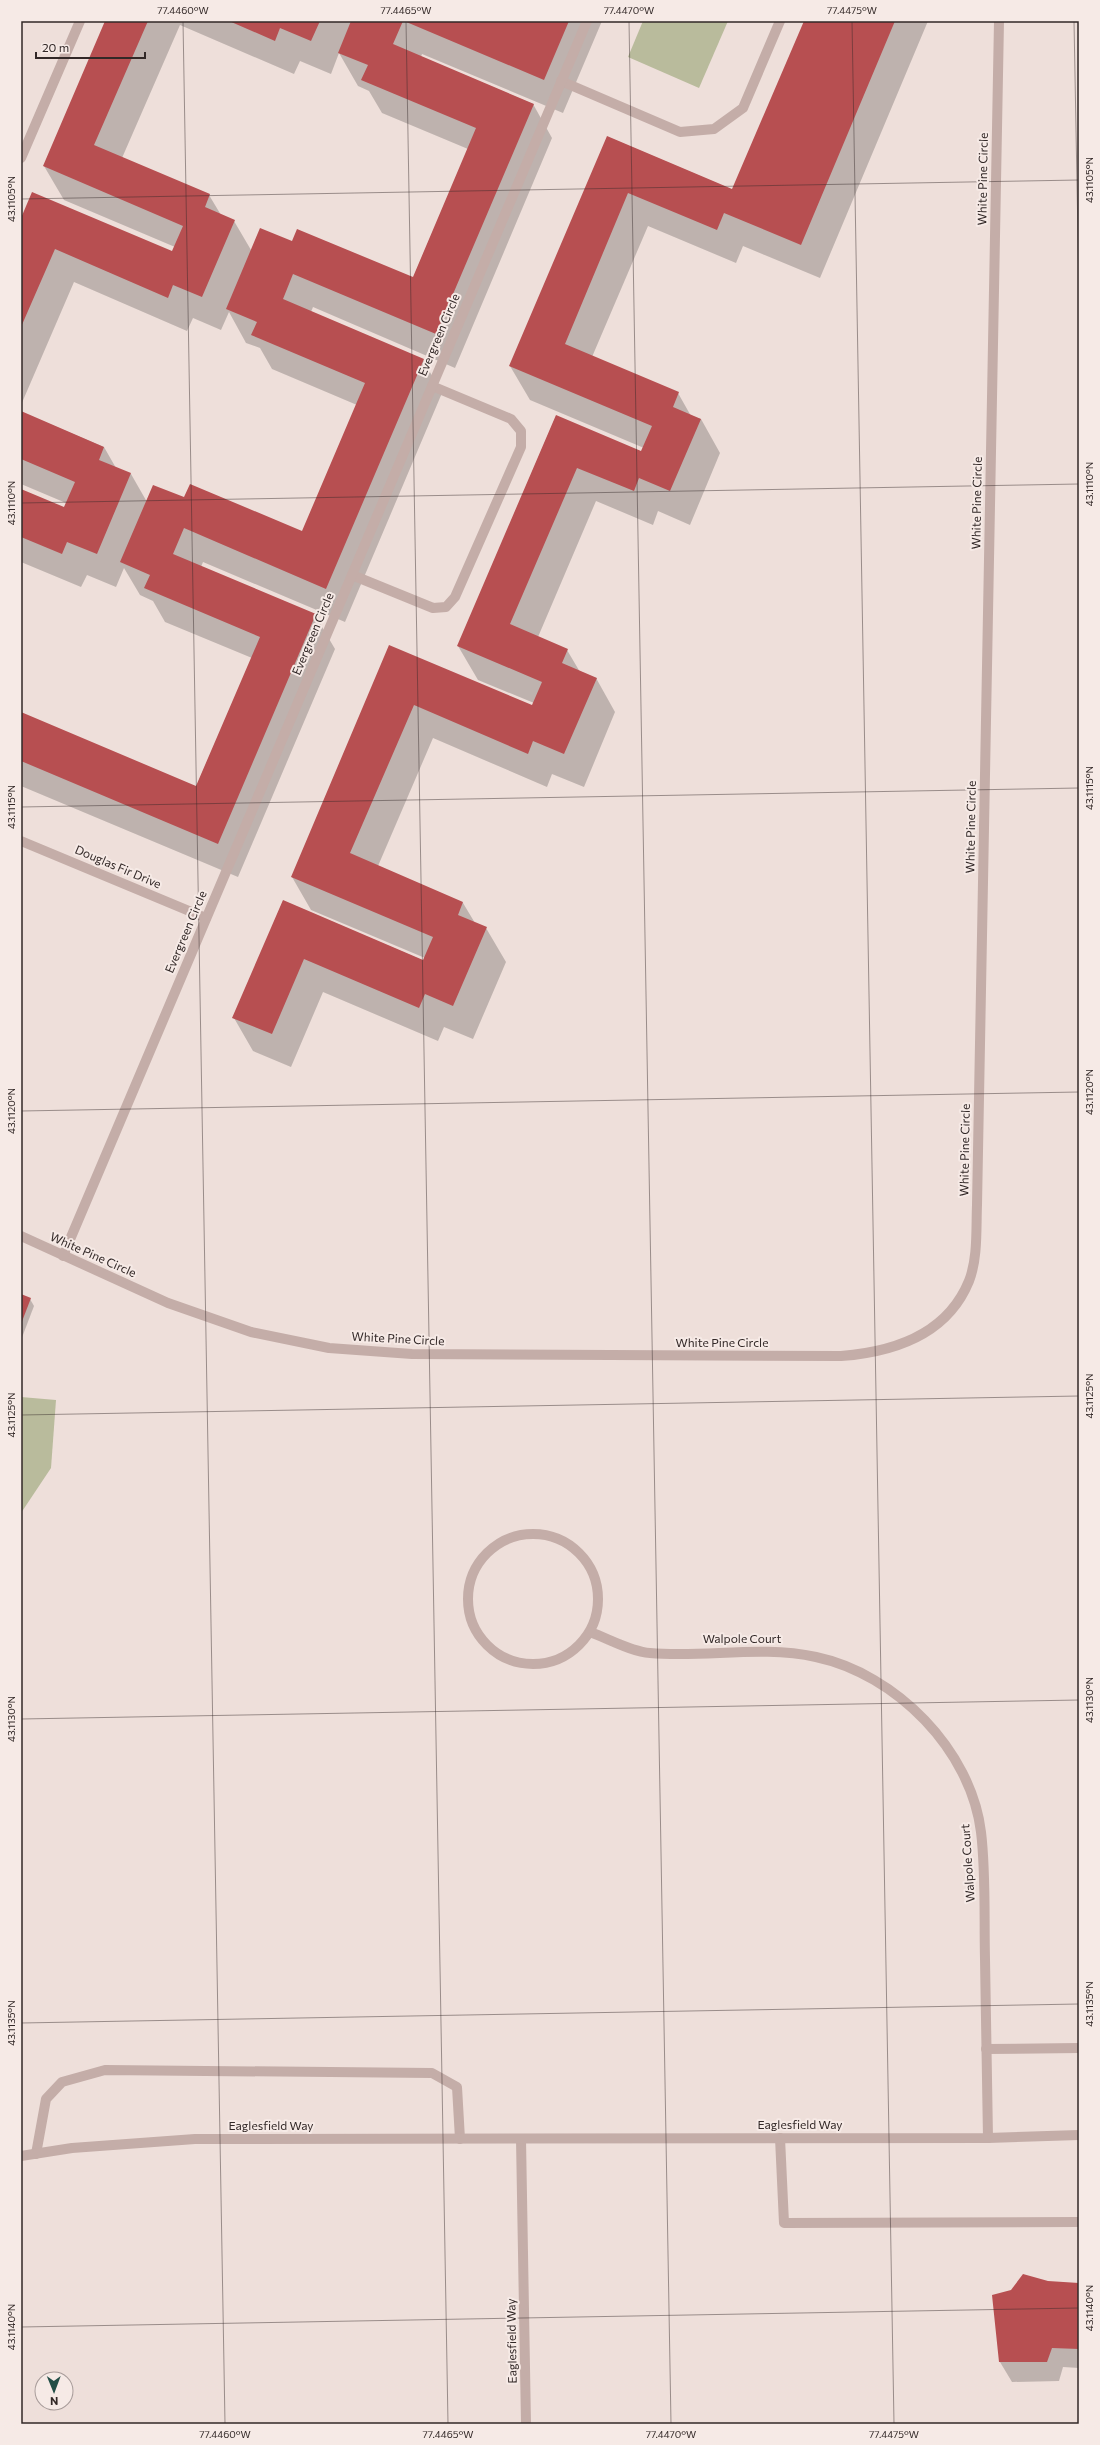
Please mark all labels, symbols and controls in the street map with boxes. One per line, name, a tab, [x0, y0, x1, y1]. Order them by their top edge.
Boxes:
text: 77.4460°W	[157, 4, 209, 16]
text: 77.4465°W	[381, 4, 431, 16]
text: 77.4470°W	[604, 4, 654, 16]
text: 77.4475°W	[827, 4, 877, 16]
scale bar	[36, 34, 145, 60]
text: 20 m	[42, 40, 69, 54]
street label: White Pine Circle	[974, 132, 990, 226]
text: 43.1105°N	[1083, 157, 1095, 203]
text: 43.1105°N	[5, 176, 17, 222]
street label: Evergreen Circle	[414, 291, 462, 378]
street label: White Pine Circle	[968, 456, 984, 550]
text: 43.1110°N	[1083, 462, 1095, 506]
text: 43.1110°N	[5, 481, 17, 525]
street label: Evergreen Circle	[288, 590, 336, 677]
text: 43.1115°N	[1083, 766, 1095, 810]
street label: White Pine Circle	[962, 780, 978, 874]
text: 43.1115°N	[5, 785, 17, 829]
street label: Douglas Fir Drive	[73, 842, 164, 891]
street label: Evergreen Circle	[161, 888, 209, 975]
text: 43.1120°N	[1083, 1069, 1095, 1115]
text: 43.1120°N	[5, 1088, 17, 1134]
street label: White Pine Circle	[956, 1103, 972, 1197]
street label: White Pine Circle	[48, 1229, 139, 1279]
street label: White Pine Circle	[351, 1329, 445, 1347]
street label: White Pine Circle	[676, 1335, 768, 1349]
text: 43.1125°N	[1083, 1373, 1095, 1419]
text: 43.1125°N	[5, 1392, 17, 1438]
street label: Walpole Court	[703, 1631, 781, 1645]
text: 43.1130°N	[1083, 1677, 1095, 1723]
text: 43.1130°N	[5, 1696, 17, 1742]
street label: Walpole Court	[957, 1823, 977, 1903]
text: 43.1135°N	[1083, 1981, 1095, 2027]
text: 43.1135°N	[5, 2000, 17, 2046]
street label: Eaglesfield Way	[757, 2117, 843, 2131]
street label: Eaglesfield Way	[228, 2118, 314, 2132]
text: 43.1140°N	[1083, 2285, 1095, 2331]
street label: Eaglesfield Way	[503, 2298, 519, 2384]
text: 43.1140°N	[5, 2304, 17, 2350]
north arrow	[34, 2371, 74, 2411]
text: N	[50, 2395, 58, 2408]
text: 77.4460°W	[199, 2428, 251, 2440]
text: 77.4465°W	[423, 2428, 473, 2440]
text: 77.4470°W	[646, 2428, 696, 2440]
text: 77.4475°W	[869, 2428, 919, 2440]

